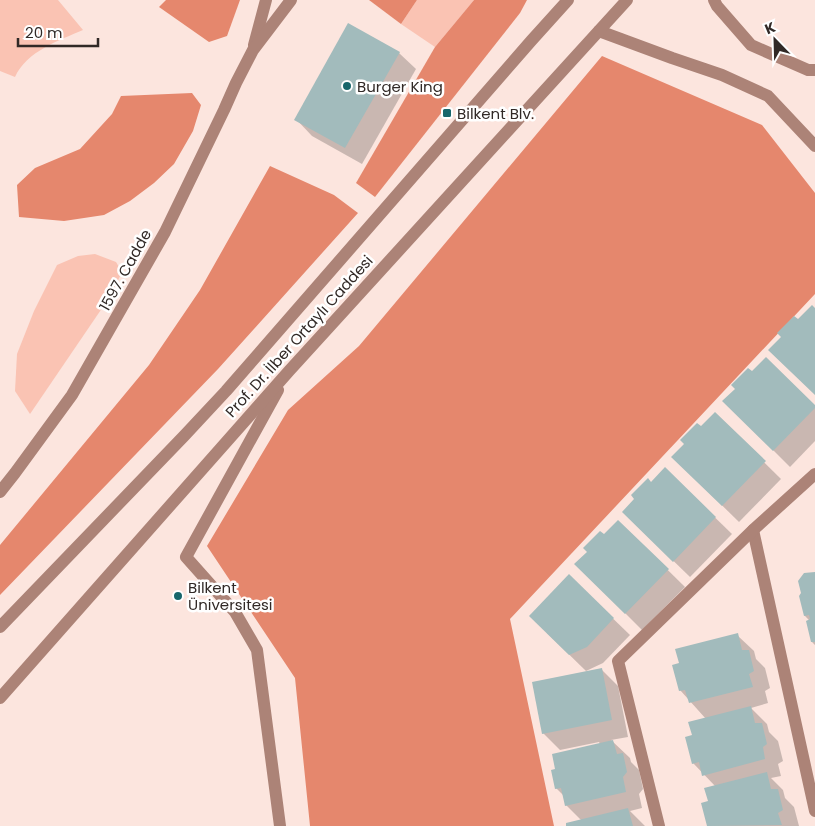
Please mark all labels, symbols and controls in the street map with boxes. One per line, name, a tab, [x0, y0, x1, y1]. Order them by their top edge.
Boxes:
scale bar	[18, 15, 98, 47]
north arrow	[750, 15, 800, 65]
text: K	[762, 17, 779, 39]
text: 20 m	[25, 22, 63, 43]
place label: Burger King	[357, 76, 443, 97]
marker: Burger King	[341, 80, 353, 92]
place label: Bilkent Blv.	[457, 103, 534, 124]
marker: Bilkent Blv.	[441, 107, 453, 119]
street label: 1597. Cadde	[94, 225, 156, 315]
street label: Prof. Dr. İlber Ortaylı Caddesi	[220, 250, 378, 422]
place label: Bilkent Üniversitesi	[188, 577, 273, 615]
marker: Bilkent Üniversitesi	[172, 590, 184, 602]

